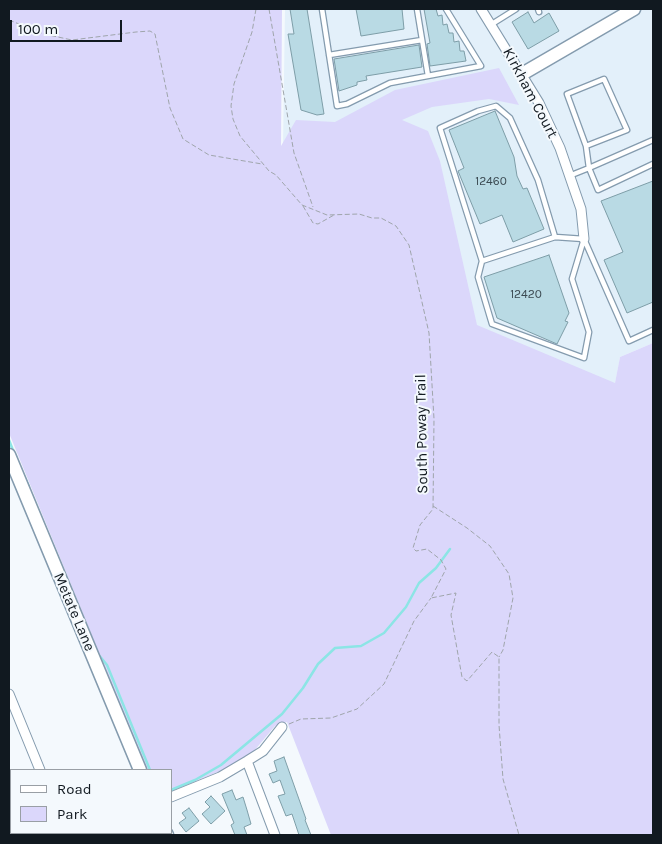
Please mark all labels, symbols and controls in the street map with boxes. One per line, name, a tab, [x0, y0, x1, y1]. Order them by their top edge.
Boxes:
scale bar	[12, 10, 125, 42]
text: 100 m	[18, 20, 58, 38]
street label: Kirkham Court	[499, 45, 561, 141]
house number: 12460	[475, 175, 507, 189]
house number: 12420	[510, 288, 542, 302]
street label: South Poway Trail	[412, 374, 432, 494]
street label: Metate Lane	[49, 570, 99, 654]
legend	[10, 769, 172, 834]
text: Road	[57, 780, 92, 798]
text: Park	[57, 805, 87, 823]

